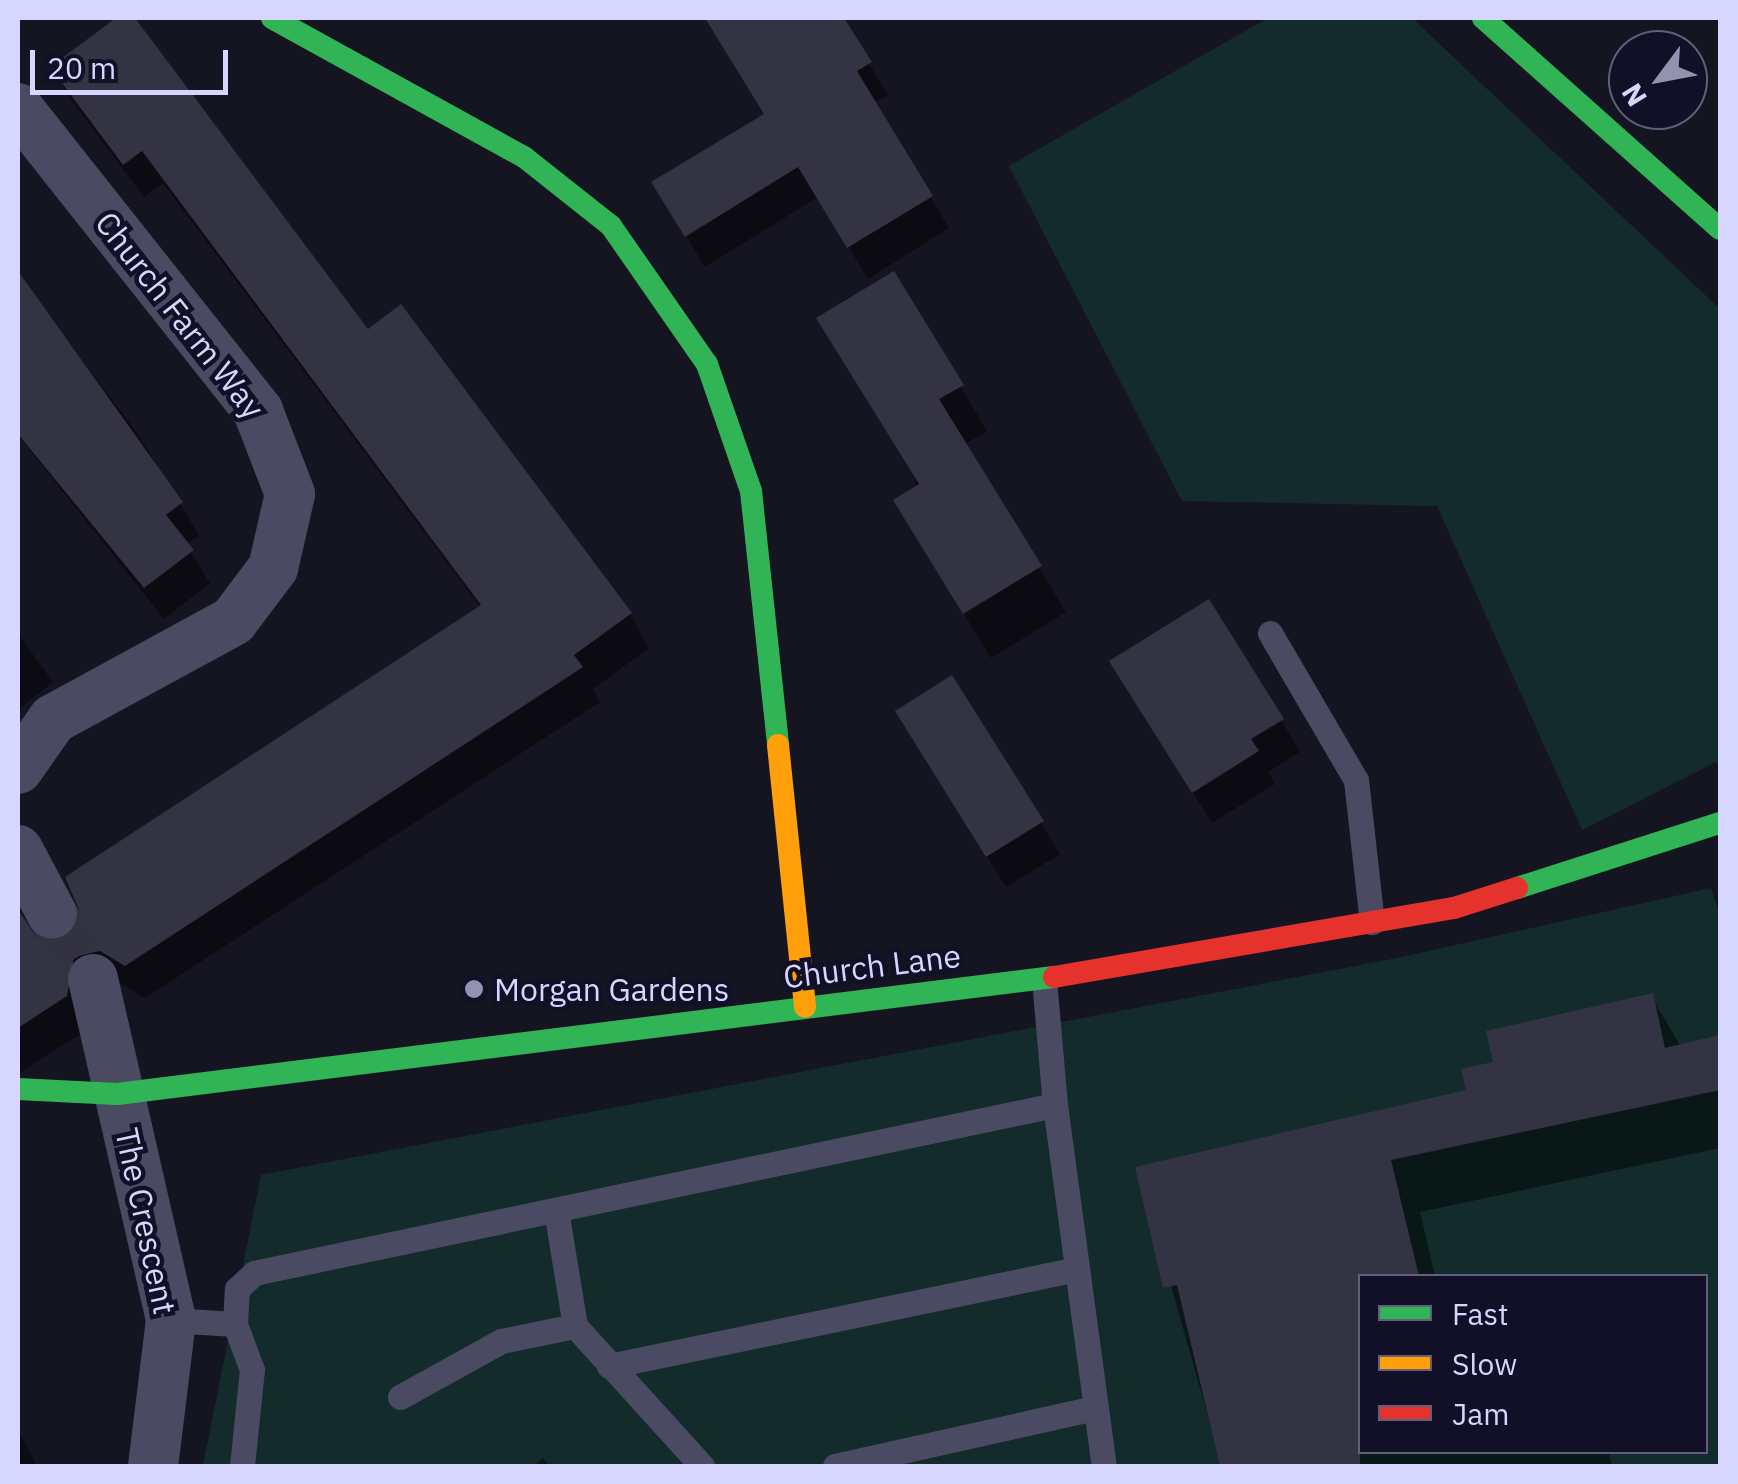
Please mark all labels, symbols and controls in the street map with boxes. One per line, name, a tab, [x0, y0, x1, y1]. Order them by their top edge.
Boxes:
scale bar	[35, 30, 232, 92]
north arrow	[1608, 30, 1708, 130]
text: 20 m	[47, 48, 116, 87]
text: N	[1613, 77, 1655, 114]
street label: Church Farm Way	[87, 204, 273, 426]
street label: Church Lane	[781, 936, 963, 996]
place label: Morgan Gardens	[494, 970, 729, 1008]
marker: Morgan Gardens	[463, 978, 485, 1000]
street label: The Crescent	[108, 1125, 184, 1317]
legend	[1358, 1274, 1708, 1454]
text: Fast	[1452, 1294, 1509, 1333]
text: Slow	[1452, 1344, 1517, 1383]
text: Jam	[1452, 1394, 1510, 1433]

